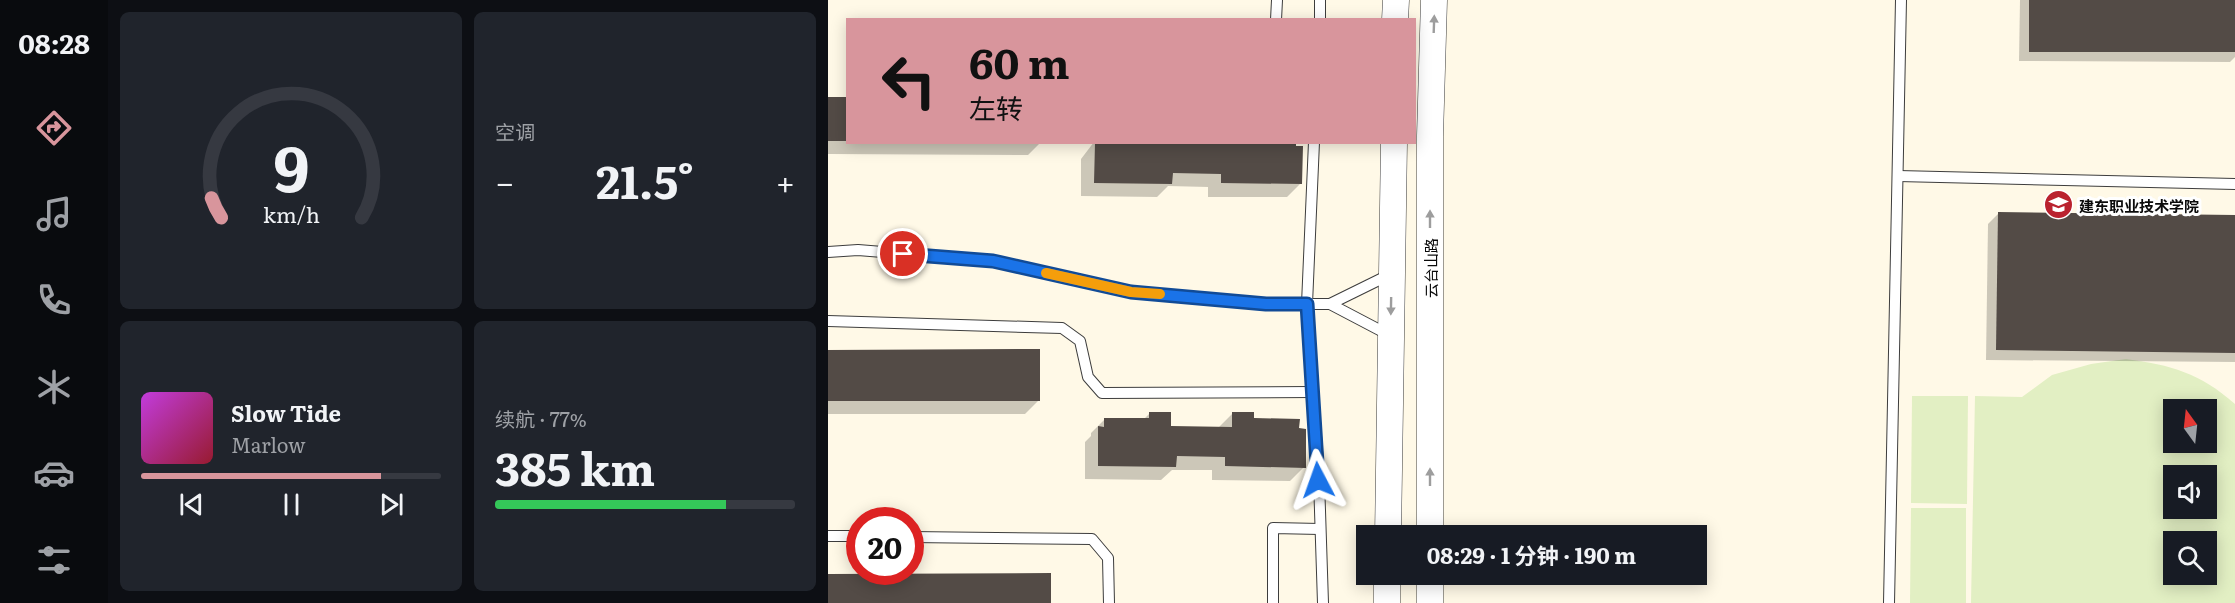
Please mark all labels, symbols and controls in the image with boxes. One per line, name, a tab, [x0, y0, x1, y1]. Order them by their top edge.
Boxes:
one-way arrow	[1429, 15, 1438, 34]
text: 08:28	[18, 22, 90, 62]
text: 60 m	[969, 30, 1070, 92]
icon: left	[870, 42, 948, 120]
text: 左转	[969, 87, 1023, 127]
icon: directions	[33, 107, 75, 149]
text: 空调	[495, 116, 535, 146]
text: 9	[273, 119, 309, 211]
text: 21.5°	[596, 146, 694, 213]
text: −	[495, 156, 514, 205]
text: +	[776, 156, 795, 205]
school or university icon: 建东职业技术学院	[2042, 189, 2074, 221]
icon: music	[33, 193, 75, 235]
place label: 建东职业技术学院	[2079, 194, 2199, 217]
text: km/h	[262, 198, 320, 230]
one-way arrow	[1425, 210, 1435, 229]
pin	[877, 228, 928, 279]
icon: arrive	[886, 237, 919, 270]
street label: 云台山路	[1419, 238, 1442, 298]
icon: phone	[33, 279, 75, 321]
one-way arrow	[1386, 296, 1396, 315]
icon: climate	[33, 366, 75, 408]
text: Slow Tide	[231, 396, 341, 429]
north arrow	[2163, 399, 2217, 453]
map controls	[2163, 399, 2217, 585]
text: 续航 · 77%	[495, 403, 587, 433]
text: Marlow	[231, 429, 306, 459]
text: 385 km	[495, 433, 655, 500]
position arrow	[1286, 448, 1350, 512]
icon: car	[33, 452, 75, 494]
button: sound	[2163, 465, 2217, 519]
one-way arrow	[1425, 468, 1435, 487]
icon: previous	[175, 488, 208, 521]
icon: pause	[275, 488, 308, 521]
icon: next	[375, 488, 408, 521]
speed limit sign: 20	[846, 507, 924, 585]
button: search	[2163, 531, 2217, 585]
text: 08:29 · 1 分钟 · 190 m	[1427, 538, 1636, 571]
icon: filters	[33, 539, 75, 581]

